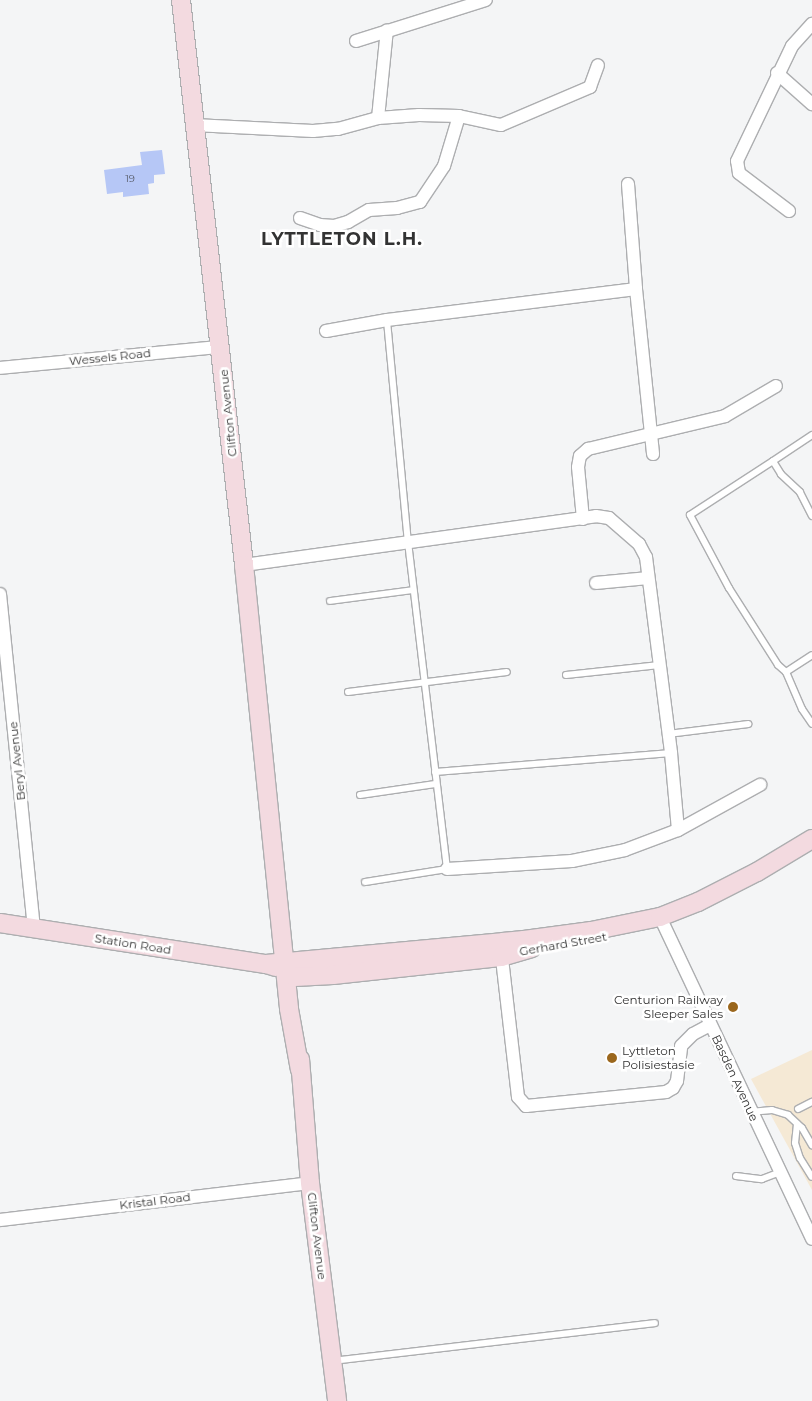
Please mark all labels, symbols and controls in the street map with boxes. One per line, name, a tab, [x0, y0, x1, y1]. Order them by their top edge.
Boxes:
house number: 19	[125, 173, 135, 185]
district label: LYTTLETON L.H.	[259, 228, 425, 250]
street label: Wessels Road	[68, 346, 152, 368]
street label: Clifton Avenue	[216, 369, 240, 457]
street label: Beryl Avenue	[6, 721, 28, 801]
street label: Gerhard Street	[518, 929, 608, 959]
street label: Station Road	[94, 931, 172, 957]
place label: Centurion Railway Sleeper Sales	[614, 993, 723, 1021]
marker: Centurion Railway Sleeper Sales	[727, 1001, 739, 1013]
street label: Basden Avenue	[709, 1032, 761, 1124]
place label: Lyttleton Polisiestasie	[622, 1044, 695, 1072]
marker: Lyttleton Polisiestasie	[606, 1052, 618, 1064]
street label: Kristal Road	[119, 1189, 191, 1213]
street label: Clifton Avenue	[305, 1192, 329, 1280]

